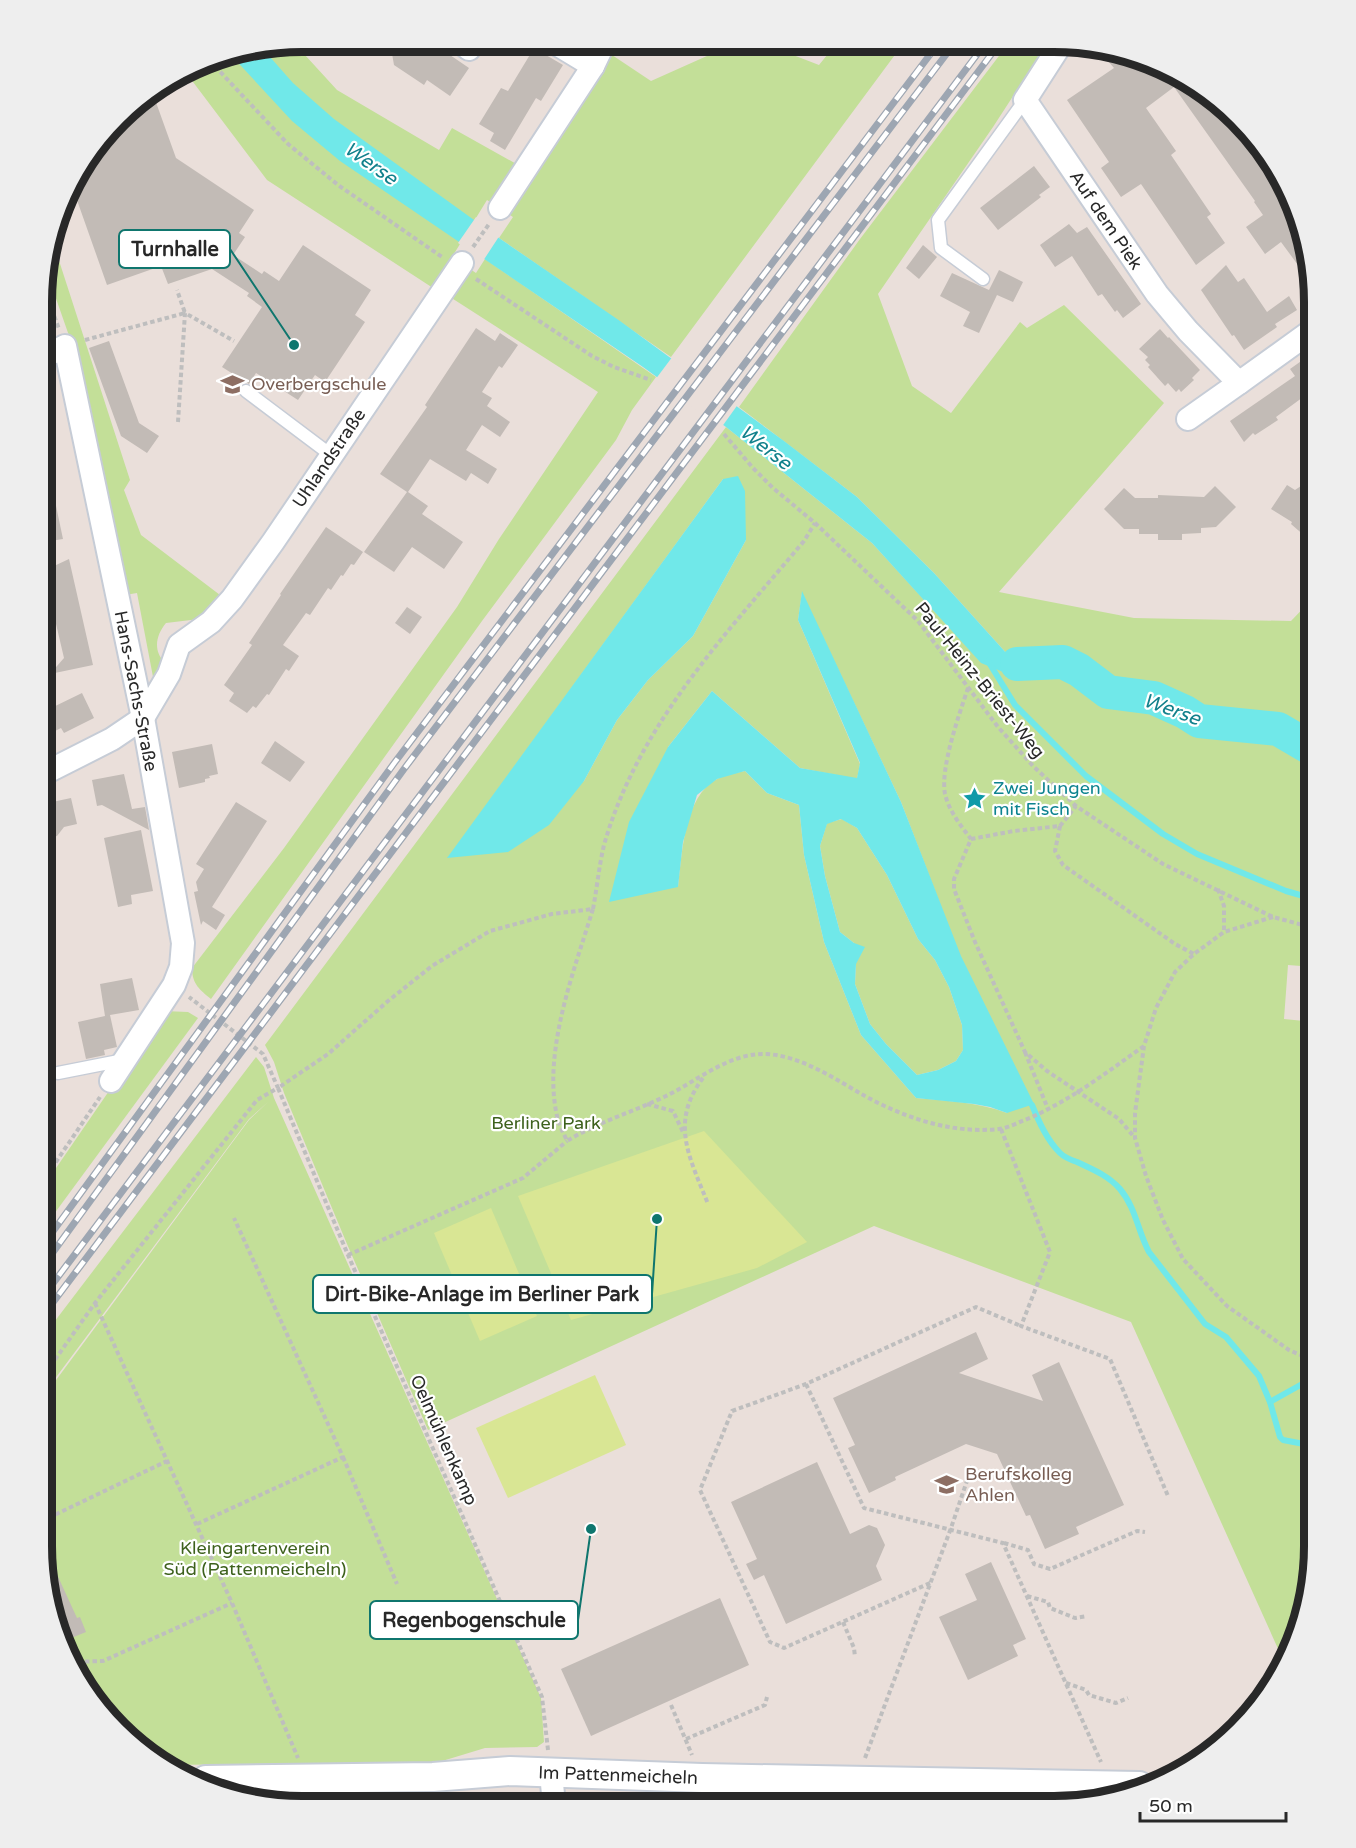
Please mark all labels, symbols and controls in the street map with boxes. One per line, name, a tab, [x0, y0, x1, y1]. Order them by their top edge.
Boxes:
water label: Werse	[339, 137, 403, 192]
street label: Auf dem Piek	[1065, 166, 1147, 274]
callout: Turnhalle	[119, 230, 230, 268]
text: Turnhalle	[130, 238, 219, 262]
school or university icon: Overbergschule	[220, 371, 246, 397]
place label: Overbergschule	[251, 373, 386, 395]
street label: Uhlandstraße	[288, 404, 370, 512]
water label: Werse	[735, 420, 797, 477]
street label: Paul-Heinz-Briest-Weg	[910, 598, 1050, 762]
street label: Hans-Sachs-Straße	[110, 609, 162, 773]
water label: Werse	[1140, 689, 1205, 732]
place label: Zwei Jungen mit Fisch	[993, 777, 1101, 820]
place icon: Zwei Jungen mit Fisch	[962, 785, 988, 811]
park label: Berliner Park	[491, 1112, 601, 1134]
callout: Dirt-Bike-Anlage im Berliner Park	[313, 1275, 652, 1313]
text: Dirt-Bike-Anlage im Berliner Park	[325, 1283, 639, 1307]
street label: Oelmühlenkamp	[405, 1371, 483, 1509]
place label: Berufskolleg Ahlen	[965, 1463, 1072, 1506]
school or university icon: Berufskolleg Ahlen	[934, 1471, 960, 1497]
park label: Kleingartenverein Süd (Pattenmeicheln)	[164, 1537, 346, 1580]
callout: Regenbogenschule	[370, 1601, 578, 1639]
text: Regenbogenschule	[382, 1609, 566, 1633]
street label: Im Pattenmeicheln	[538, 1761, 698, 1789]
scale bar	[1140, 1785, 1286, 1823]
text: 50 m	[1149, 1795, 1193, 1817]

